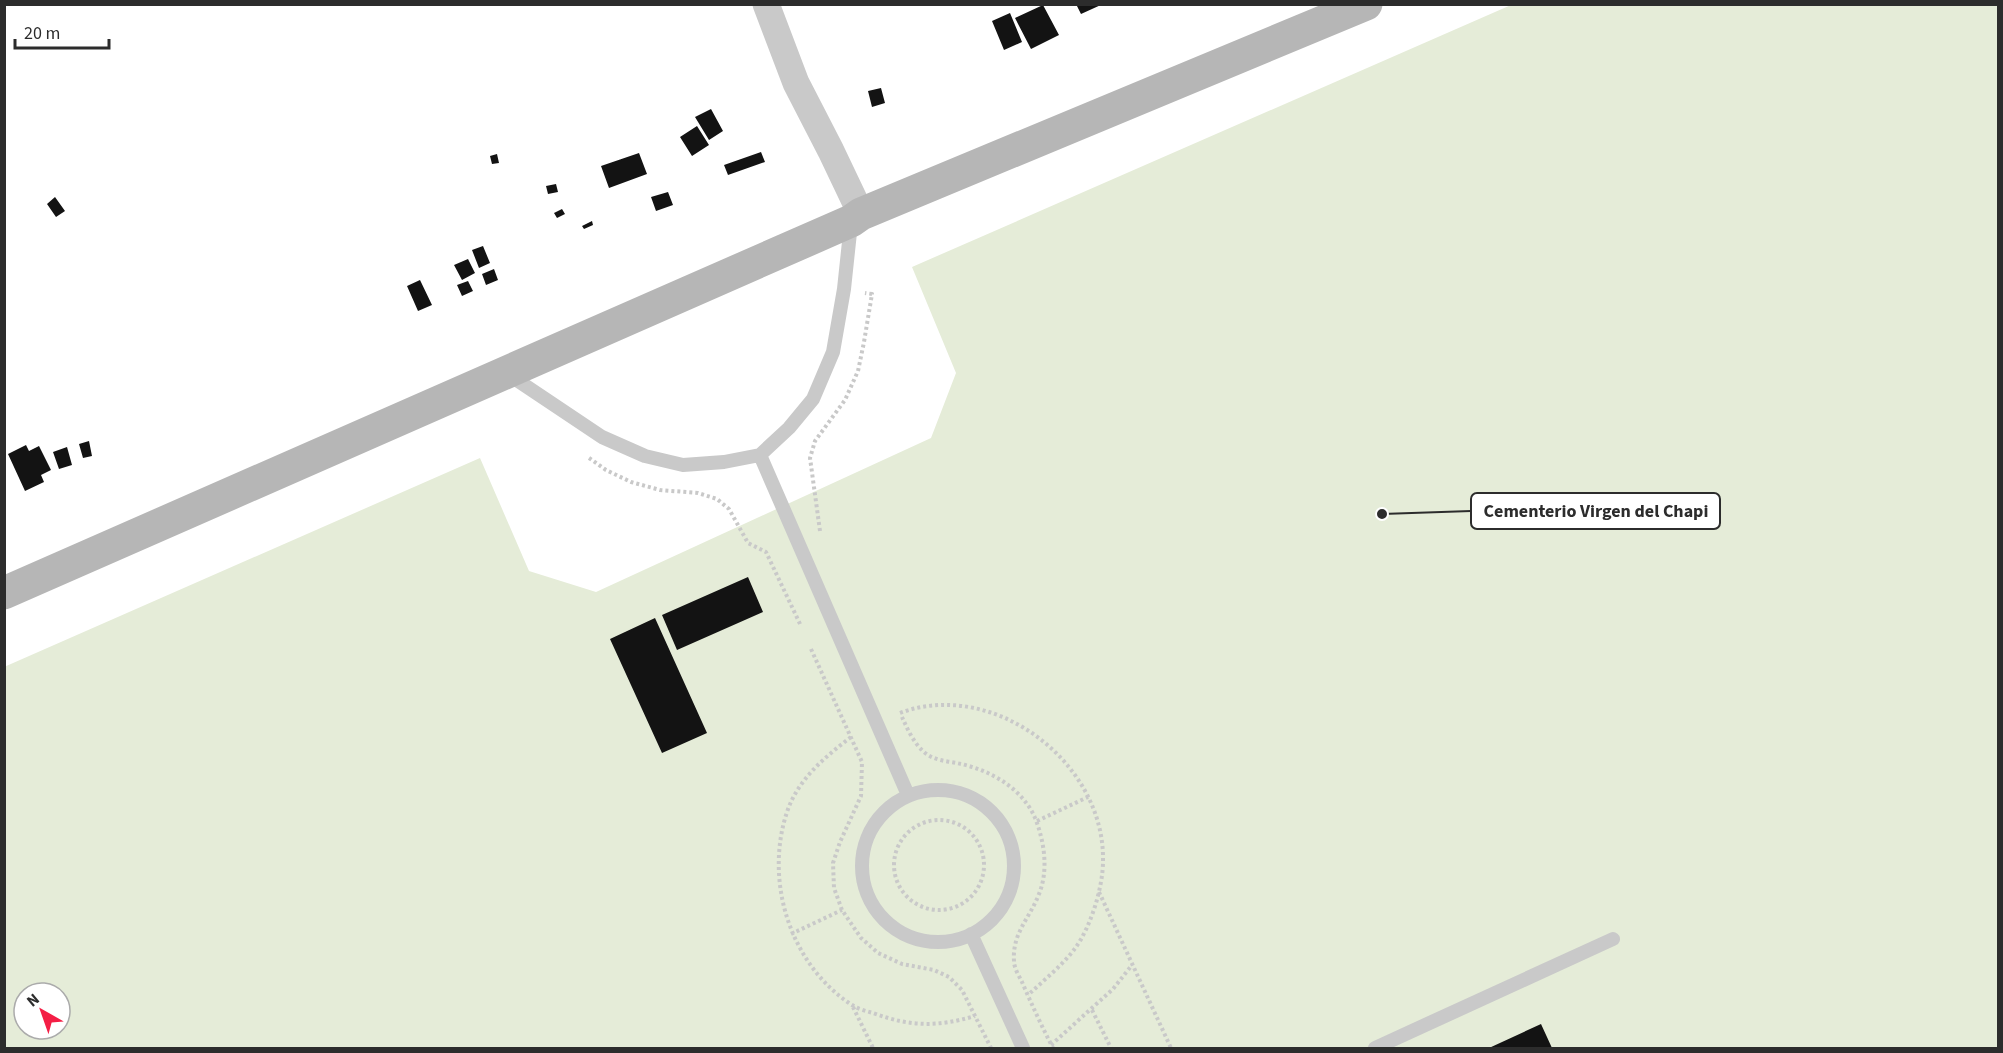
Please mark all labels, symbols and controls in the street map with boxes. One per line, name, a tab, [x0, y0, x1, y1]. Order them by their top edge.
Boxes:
scale bar	[15, 12, 110, 50]
text: 20 m	[24, 21, 60, 46]
callout: Cementerio Virgen del Chapi	[1471, 493, 1720, 529]
text: Cementerio Virgen del Chapi	[1484, 499, 1708, 524]
north arrow	[12, 981, 72, 1041]
text: N	[22, 988, 44, 1012]

